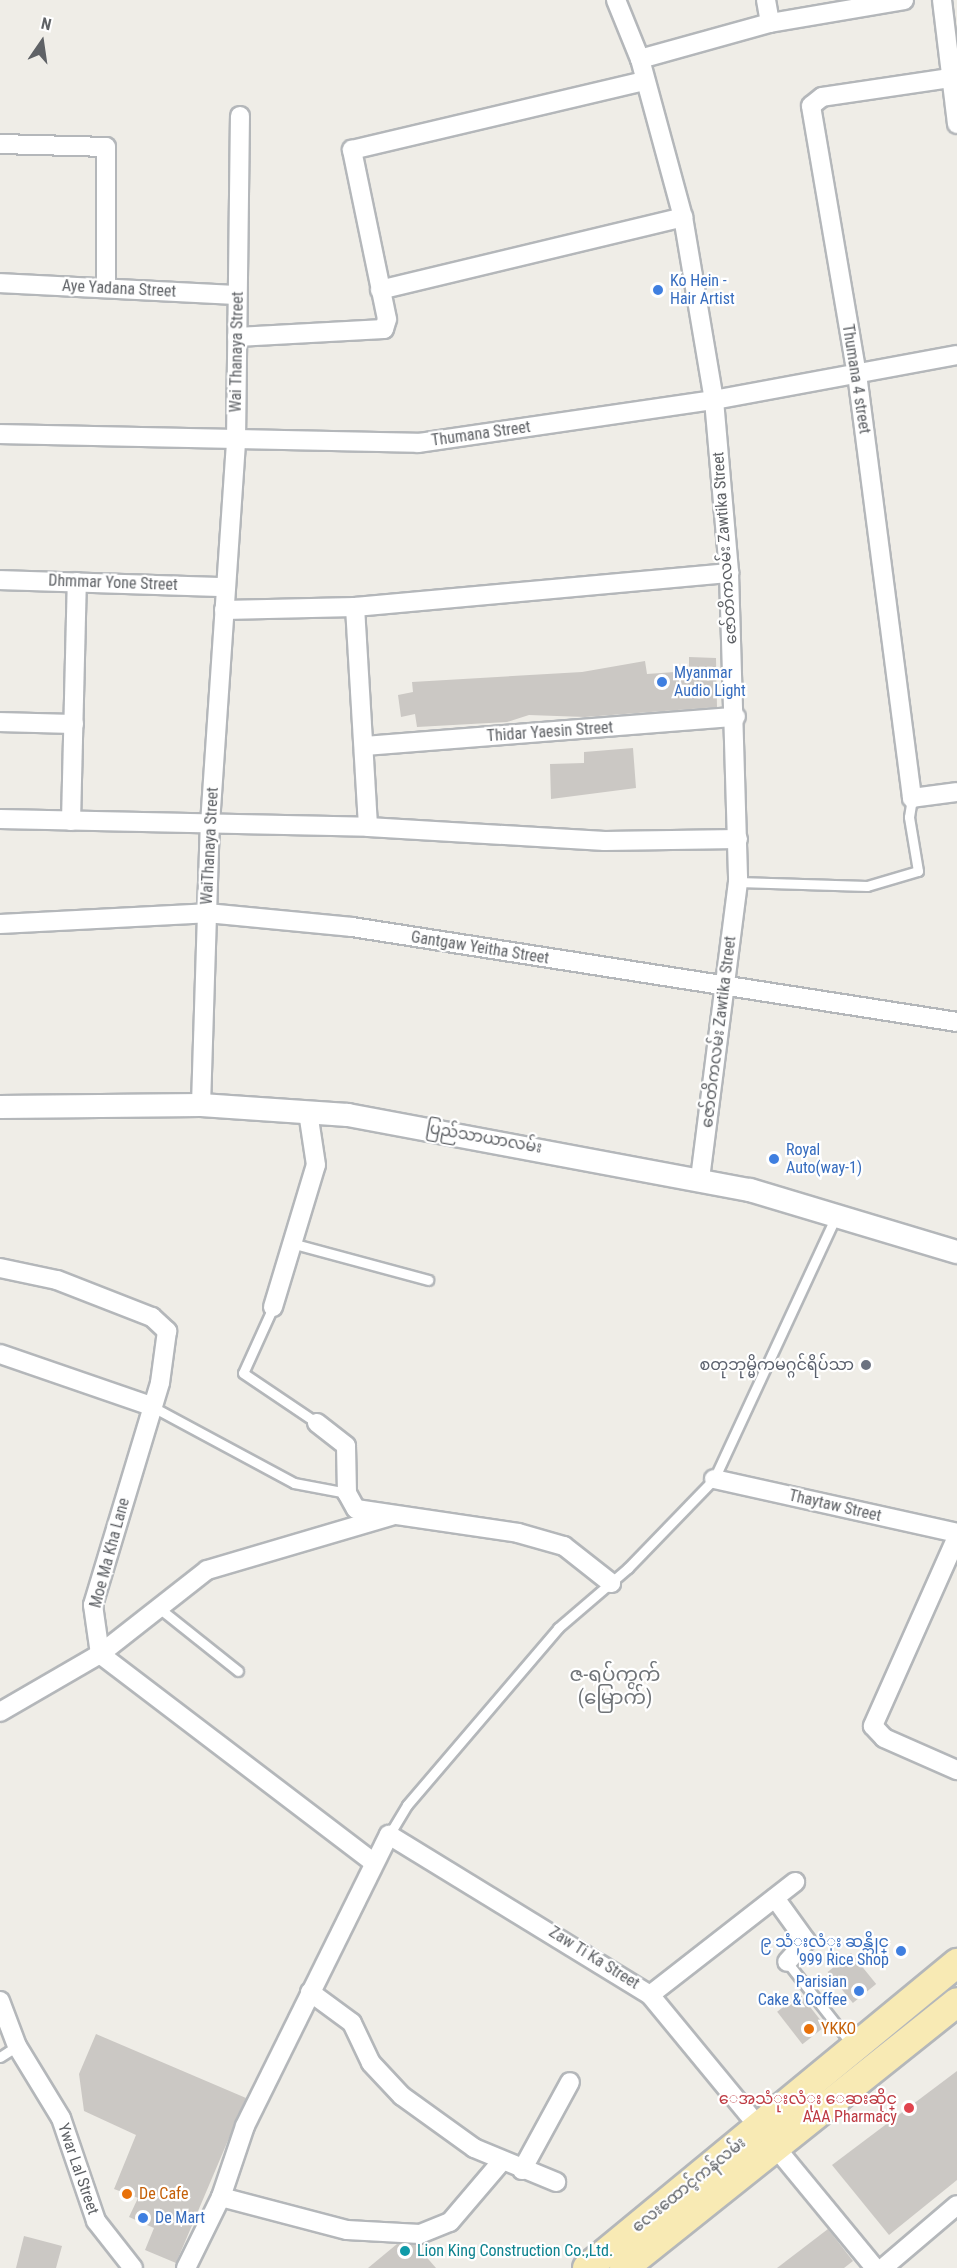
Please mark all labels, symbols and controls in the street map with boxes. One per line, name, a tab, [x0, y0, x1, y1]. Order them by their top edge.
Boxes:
north arrow	[12, 12, 72, 72]
text: N	[39, 14, 53, 34]
place label: Ko Hein - Hair Artist	[670, 271, 735, 309]
street label: Aye Yadana Street	[61, 276, 177, 302]
marker: Ko Hein - Hair Artist	[651, 283, 665, 297]
street label: Wai Thanaya Street	[226, 291, 248, 413]
street label: Thumana 4 street	[838, 323, 874, 435]
street label: Thumana Street	[430, 418, 532, 450]
street label: ဇော်တိကလမ်း Zawtika Street	[709, 451, 741, 645]
street label: Dhmmar Yone Street	[48, 571, 178, 595]
place label: Myanmar Audio Light	[674, 663, 746, 701]
marker: Myanmar Audio Light	[655, 675, 669, 689]
street label: Thidar Yaesin Street	[486, 718, 614, 746]
street label: WaiThanaya Street	[197, 787, 223, 905]
street label: Gantgaw Yeitha Street	[410, 928, 550, 968]
street label: ဇော်တိကလမ်း Zawtika Street	[698, 935, 740, 1129]
street label: ပြည်သာယာလမ်း	[425, 1118, 543, 1158]
place label: Royal Auto(way-1)	[786, 1140, 862, 1178]
marker: Royal Auto(way-1)	[767, 1152, 781, 1166]
place label: စတုဘုမ္မိကမဂ္ဂင်ရိပ်သာ	[699, 1355, 854, 1375]
marker: စတုဘုမ္မိကမဂ္ဂင်ရိပ်သာ	[859, 1358, 873, 1372]
street label: Thaytaw Street	[787, 1486, 883, 1526]
street label: Moe Ma Kha Lane	[86, 1496, 134, 1610]
district label: ဇ-ရပ်ကွက် (မြောက်)	[570, 1662, 660, 1709]
street label: Zaw Ti Ka Street	[545, 1922, 643, 1994]
place label: ၉ သံုးလံုး ဆန္ဆိုင္ 999 Rice Shop	[760, 1932, 889, 1970]
marker: ၉ သံုးလံုး ဆန္ဆိုင္ 999 Rice Shop	[894, 1944, 908, 1958]
place label: Parisian Cake & Coffee	[758, 1972, 847, 2010]
marker: Parisian Cake & Coffee	[852, 1984, 866, 1998]
place label: YKKO	[821, 2019, 856, 2039]
marker: YKKO	[802, 2022, 816, 2036]
place label: ေအသံုးလံုး ေဆးဆိုင္ AAA Pharmacy	[719, 2089, 897, 2127]
marker: ေအသံုးလံုး ေဆးဆိုင္ AAA Pharmacy	[902, 2101, 916, 2115]
street label: Ywar Lal Street	[53, 2121, 103, 2217]
street label: လေးထောင့်ကန်လမ်း	[628, 2133, 750, 2237]
place label: De Cafe	[139, 2184, 188, 2204]
marker: De Cafe	[120, 2187, 134, 2201]
place label: De Mart	[155, 2208, 205, 2228]
marker: De Mart	[136, 2211, 150, 2225]
place label: Lion King Construction Co.,Ltd.	[417, 2241, 613, 2261]
marker: Lion King Construction Co.,Ltd.	[398, 2244, 412, 2258]

